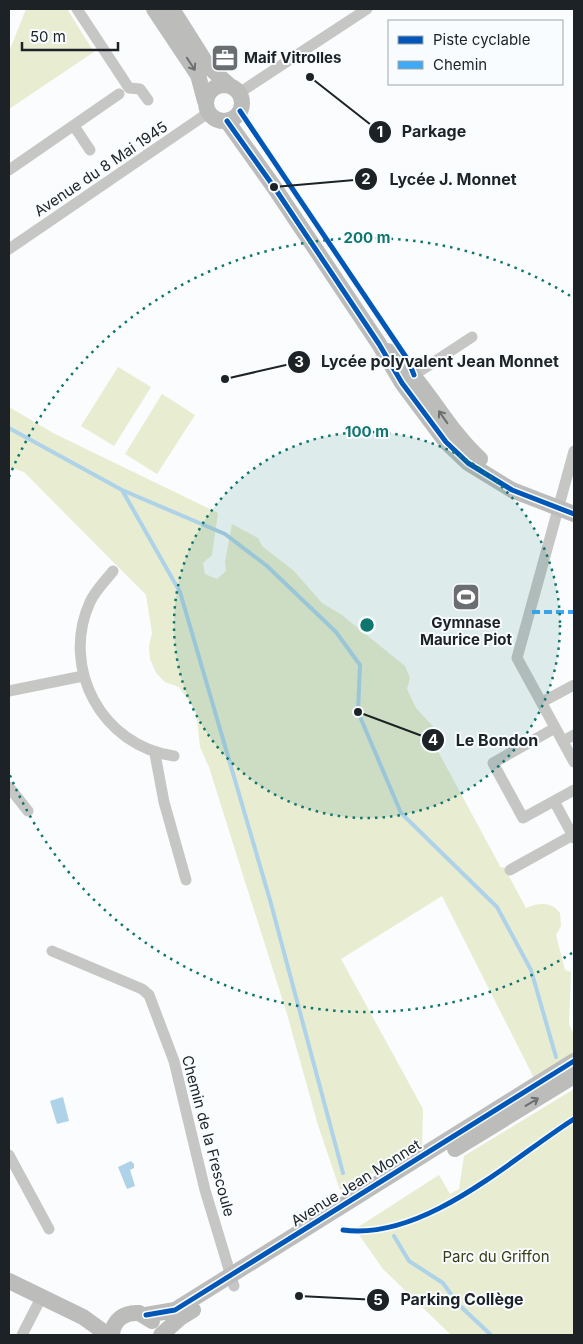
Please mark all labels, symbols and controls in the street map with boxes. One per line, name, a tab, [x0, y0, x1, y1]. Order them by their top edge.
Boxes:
scale bar	[22, 20, 119, 52]
legend	[388, 20, 563, 85]
text: 50 m	[30, 27, 66, 46]
text: Piste cyclable	[433, 30, 530, 49]
office icon: Maif Vitrolles	[210, 43, 240, 73]
place label: Maif Vitrolles	[244, 48, 341, 67]
text: Chemin	[433, 55, 487, 74]
one-way arrow	[186, 57, 196, 71]
callout: Parkage	[367, 116, 477, 147]
street label: Avenue du 8 Mai 1945	[30, 117, 171, 220]
text: Parkage	[402, 121, 466, 141]
text: 1	[377, 122, 383, 141]
callout: Lycée J. Monnet	[354, 163, 526, 194]
text: 2	[361, 169, 371, 188]
text: Lycée J. Monnet	[389, 169, 517, 189]
text: 200 m	[344, 228, 390, 247]
callout: Lycée polyvalent Jean Monnet	[286, 346, 569, 377]
text: Lycée polyvalent Jean Monnet	[321, 351, 559, 371]
text: 3	[294, 352, 304, 371]
one-way arrow	[438, 410, 448, 424]
text: 100 m	[345, 422, 389, 441]
sports icon: Gymnase Maurice Piot	[451, 582, 481, 612]
place label: Gymnase Maurice Piot	[420, 613, 513, 649]
centre of rings	[358, 616, 376, 634]
callout: Le Bondon	[420, 724, 548, 755]
text: 4	[428, 730, 438, 749]
text: Le Bondon	[456, 730, 538, 750]
street label: Chemin de la Frescoule	[178, 1053, 239, 1219]
one-way arrow	[524, 1097, 538, 1107]
street label: Avenue Jean Monnet	[287, 1135, 424, 1230]
park label: Parc du Griffon	[442, 1247, 550, 1266]
callout: Parking Collège	[366, 1284, 534, 1315]
text: Parking Collège	[400, 1289, 524, 1309]
text: 5	[373, 1290, 383, 1309]

